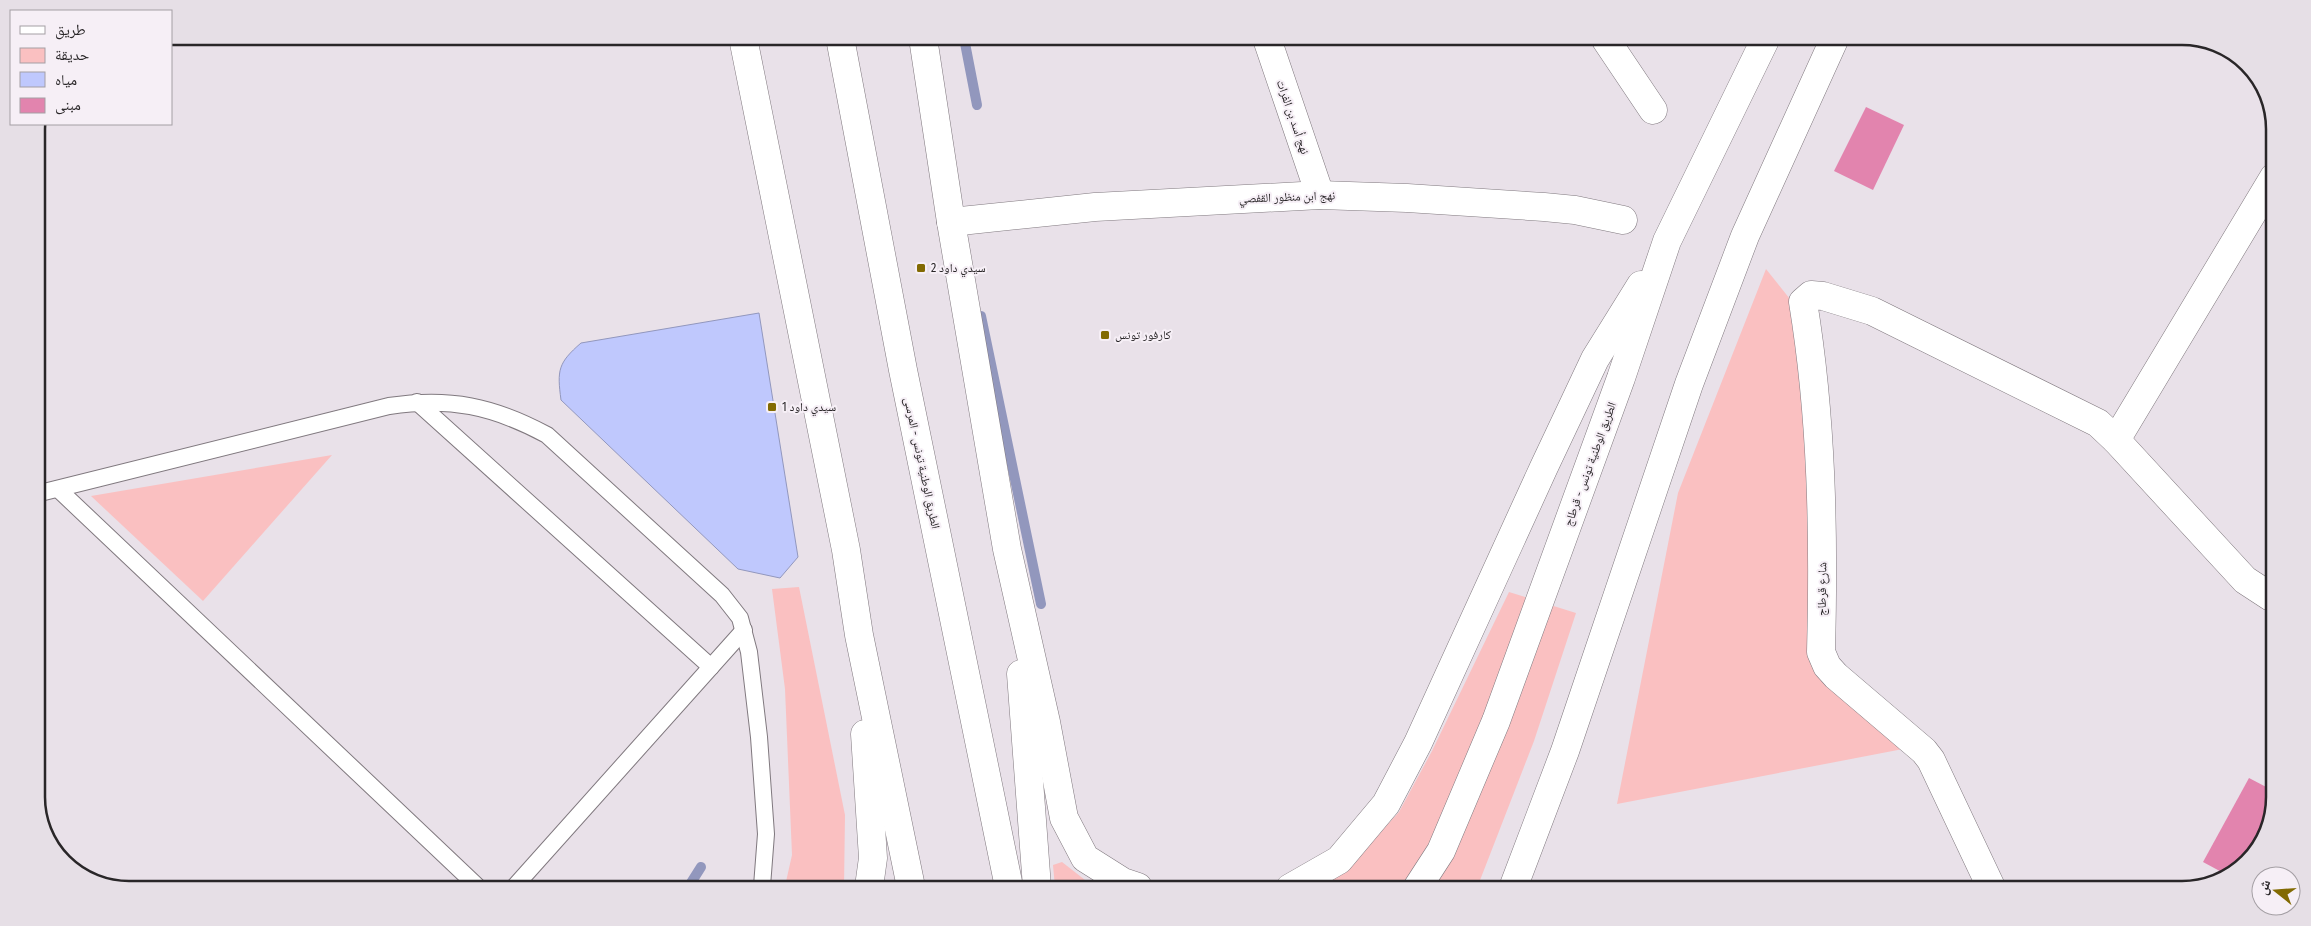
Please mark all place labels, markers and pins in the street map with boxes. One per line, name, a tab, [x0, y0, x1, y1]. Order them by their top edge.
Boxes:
place label: سيدي داود 2	[931, 261, 986, 278]
marker: سيدي داود 2	[915, 262, 927, 274]
place label: كارفور تونس	[1115, 328, 1171, 342]
marker: كارفور تونس	[1099, 329, 1111, 341]
place label: سيدي داود 1	[782, 400, 836, 417]
marker: سيدي داود 1	[766, 401, 778, 413]

